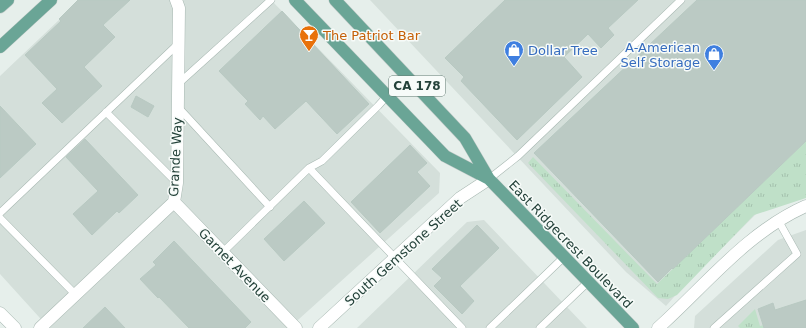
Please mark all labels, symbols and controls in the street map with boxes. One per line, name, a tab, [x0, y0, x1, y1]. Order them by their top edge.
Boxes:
bar icon: The Patriot Bar	[298, 24, 320, 52]
place label: The Patriot Bar	[322, 28, 421, 43]
shop icon: Dollar Tree	[503, 39, 525, 67]
place label: A-American Self Storage	[621, 40, 700, 70]
place label: Dollar Tree	[528, 43, 598, 58]
shop icon: A-American Self Storage	[703, 43, 725, 71]
road number: CA 178	[389, 76, 445, 96]
street label: Grande Way	[166, 117, 185, 197]
street label: East Ridgecrest Boulevard	[506, 178, 636, 311]
street label: South Gemstone Street	[342, 196, 465, 309]
street label: Garnet Avenue	[196, 225, 274, 305]

